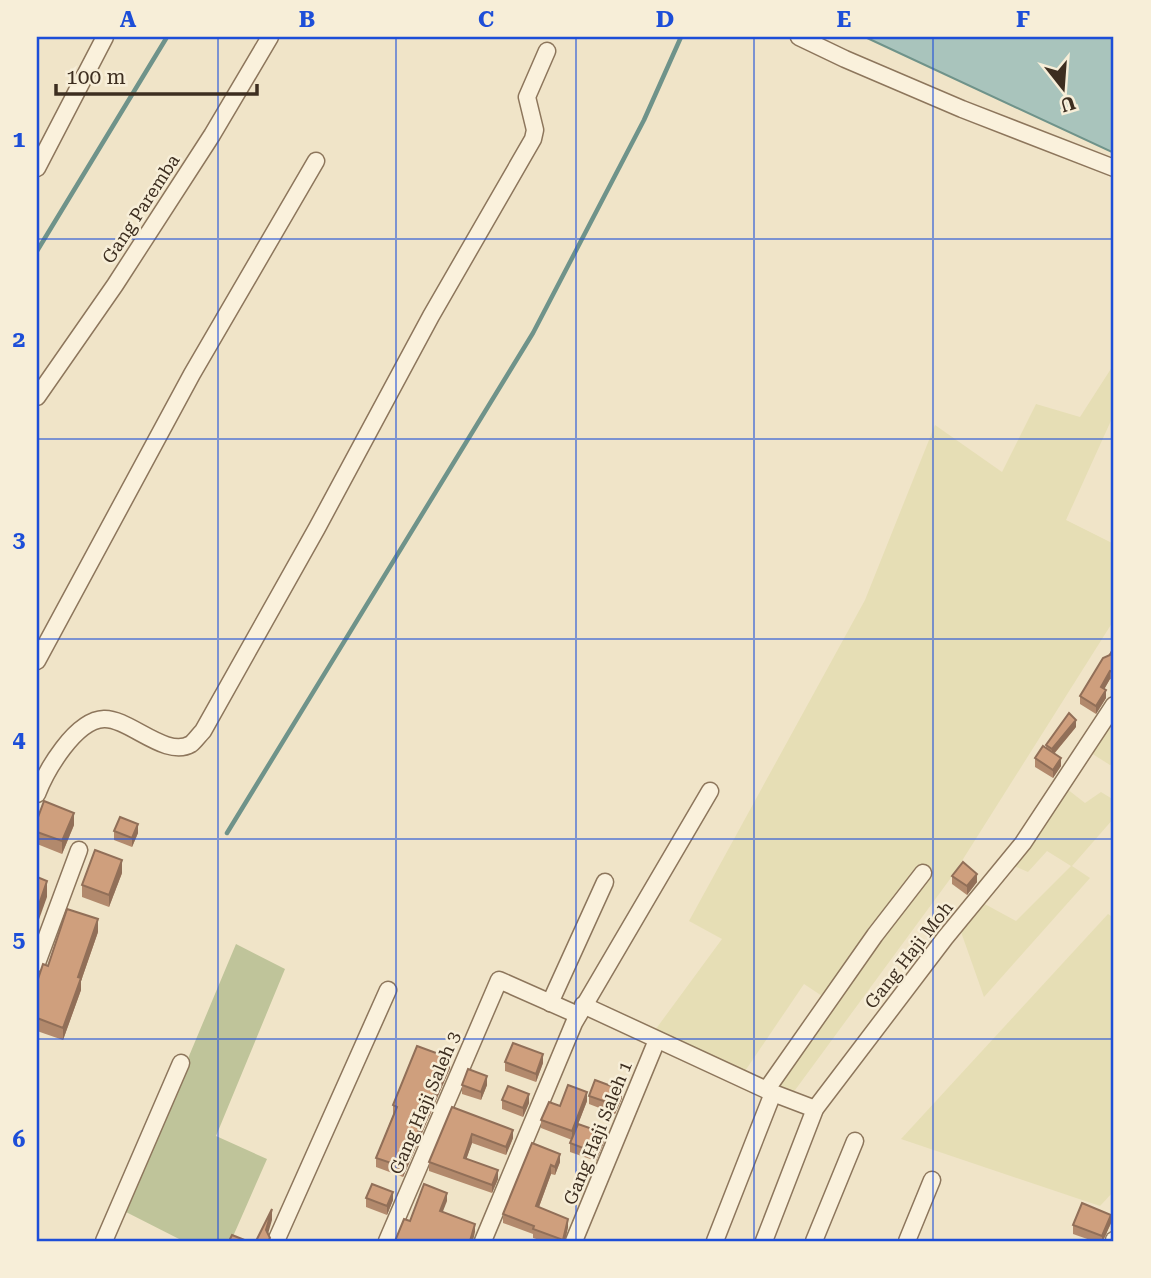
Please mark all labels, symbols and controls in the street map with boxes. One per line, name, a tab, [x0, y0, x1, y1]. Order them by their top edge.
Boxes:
text: A	[120, 6, 137, 33]
text: B	[299, 6, 315, 33]
text: C	[478, 6, 494, 33]
text: D	[656, 6, 674, 33]
text: E	[837, 6, 851, 33]
text: F	[1016, 6, 1030, 33]
scale bar	[56, 52, 257, 96]
north arrow	[1028, 52, 1098, 122]
text: 100 m	[66, 65, 126, 89]
text: U	[1057, 91, 1078, 117]
text: 1	[13, 126, 26, 153]
street label: Gang Paremba	[98, 150, 184, 267]
text: 2	[13, 326, 25, 353]
text: 3	[13, 526, 26, 553]
text: 4	[13, 726, 26, 753]
street label: Gang Haji Moh	[860, 897, 957, 1013]
text: 5	[13, 926, 26, 953]
street label: Gang Haji Saleh 3	[385, 1028, 464, 1177]
street label: Gang Haji Saleh 1	[559, 1058, 636, 1208]
text: 6	[13, 1126, 26, 1153]

